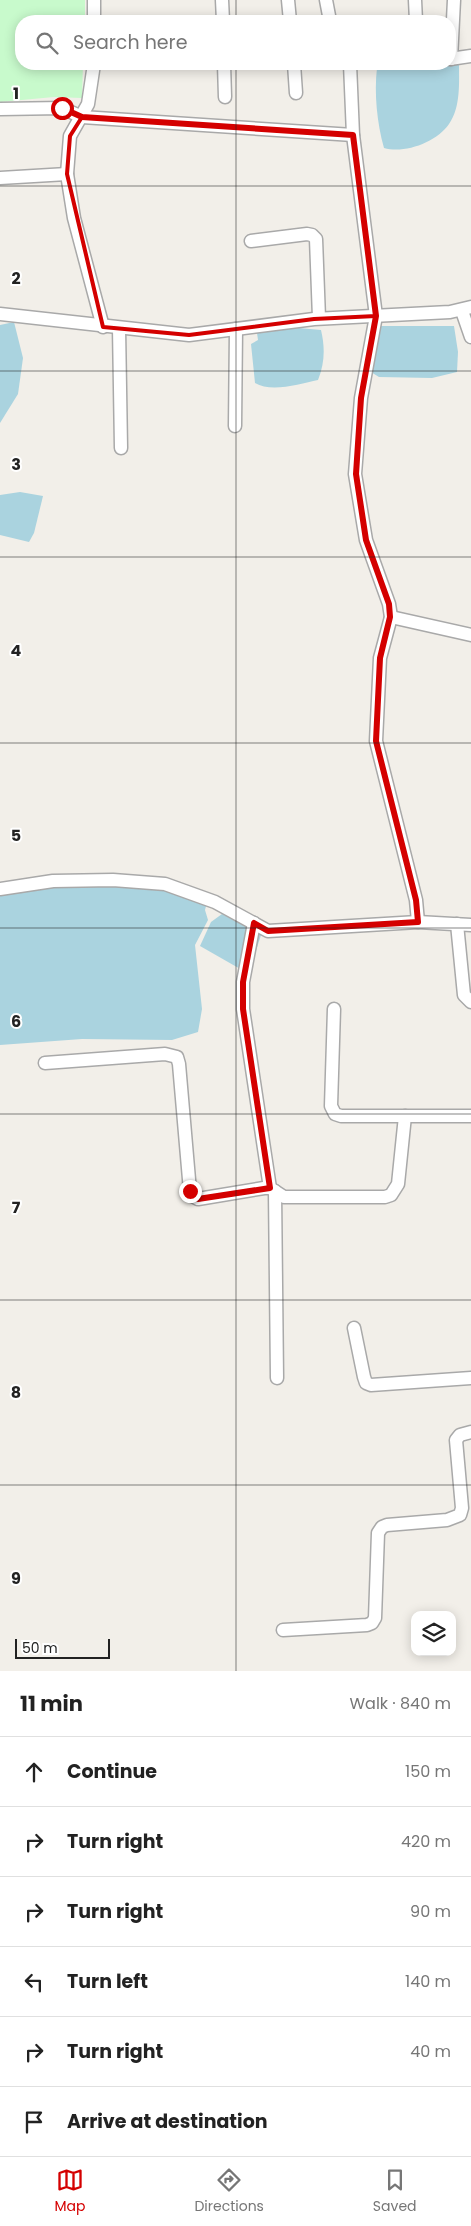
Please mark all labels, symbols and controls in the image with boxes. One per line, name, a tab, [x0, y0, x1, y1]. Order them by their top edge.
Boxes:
search box	[15, 15, 456, 70]
icon: search	[33, 29, 61, 57]
text: Search here	[73, 29, 187, 56]
text: 1	[13, 82, 19, 105]
route start	[51, 97, 74, 120]
text: 2	[11, 267, 21, 290]
text: 3	[11, 453, 21, 476]
text: 4	[11, 639, 22, 662]
text: 5	[11, 824, 21, 847]
text: 6	[11, 1010, 21, 1033]
route end	[179, 1180, 202, 1203]
text: 7	[12, 1196, 21, 1219]
text: 8	[11, 1381, 21, 1404]
text: 9	[11, 1567, 21, 1590]
map controls	[411, 1611, 456, 1656]
button: layers	[411, 1611, 456, 1656]
scale bar	[15, 1636, 110, 1659]
text: 50 m	[22, 1638, 58, 1658]
text: 11 min	[20, 1689, 83, 1718]
text: Walk · 840 m	[349, 1692, 451, 1715]
icon: ahead	[20, 1758, 48, 1786]
text: Continue	[67, 1758, 157, 1785]
text: 150 m	[405, 1760, 451, 1783]
icon: right	[20, 1828, 48, 1856]
text: Turn right	[67, 1828, 163, 1855]
text: 420 m	[401, 1830, 451, 1853]
icon: right	[20, 1898, 48, 1926]
text: Turn right	[67, 1898, 163, 1925]
text: 90 m	[410, 1900, 451, 1923]
icon: left	[20, 1968, 48, 1996]
text: Turn left	[67, 1968, 148, 1995]
text: 140 m	[405, 1970, 451, 1993]
icon: right	[20, 2038, 48, 2066]
text: Turn right	[67, 2038, 163, 2065]
text: 40 m	[410, 2040, 451, 2063]
icon: arrive	[20, 2108, 48, 2136]
text: Arrive at destination	[67, 2108, 268, 2135]
tab: Map	[54, 2166, 85, 2217]
tab: Directions	[194, 2166, 264, 2217]
tab: Saved	[373, 2166, 417, 2217]

